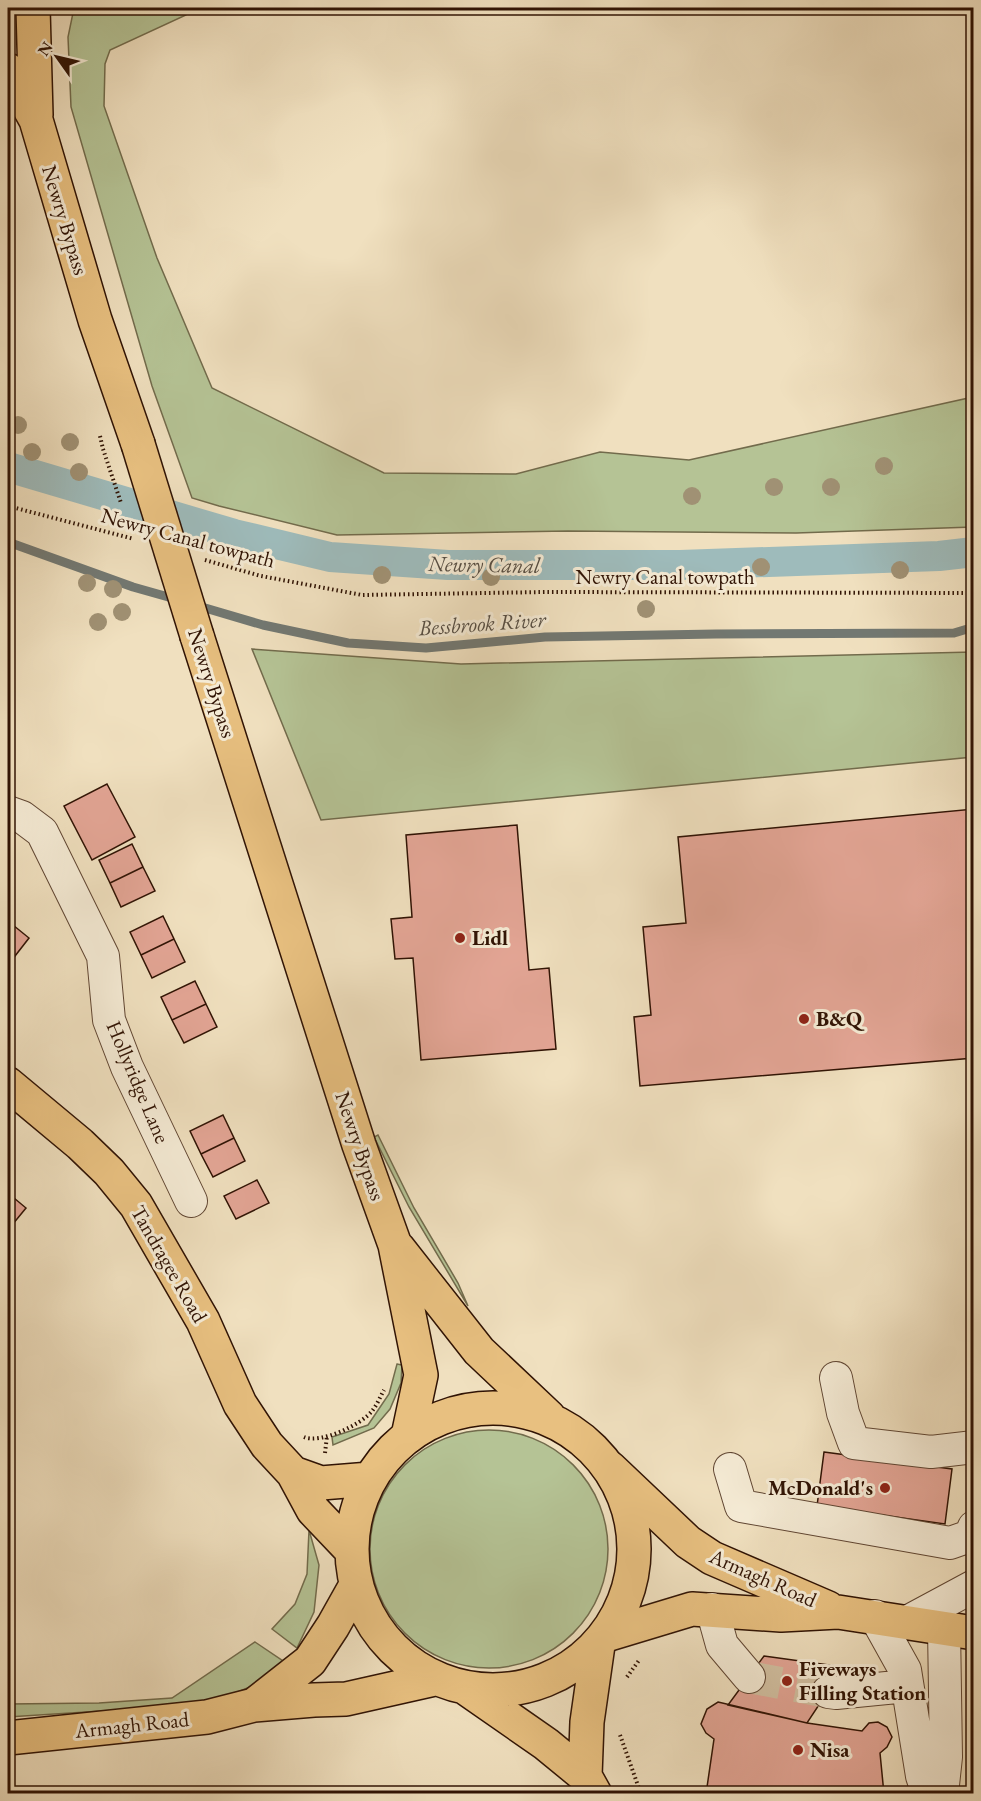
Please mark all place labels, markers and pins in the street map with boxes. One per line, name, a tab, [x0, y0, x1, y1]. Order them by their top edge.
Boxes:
place label: Lidl	[472, 924, 508, 951]
marker: Lidl	[453, 931, 467, 945]
place label: B&Q	[816, 1005, 865, 1032]
marker: B&Q	[797, 1012, 811, 1026]
place label: McDonald's	[768, 1474, 873, 1501]
marker: McDonald's	[878, 1481, 892, 1495]
place label: Fiveways Filling Station	[799, 1655, 926, 1706]
marker: Fiveways Filling Station	[780, 1674, 794, 1688]
place label: Nisa	[810, 1736, 850, 1763]
marker: Nisa	[791, 1743, 805, 1757]

